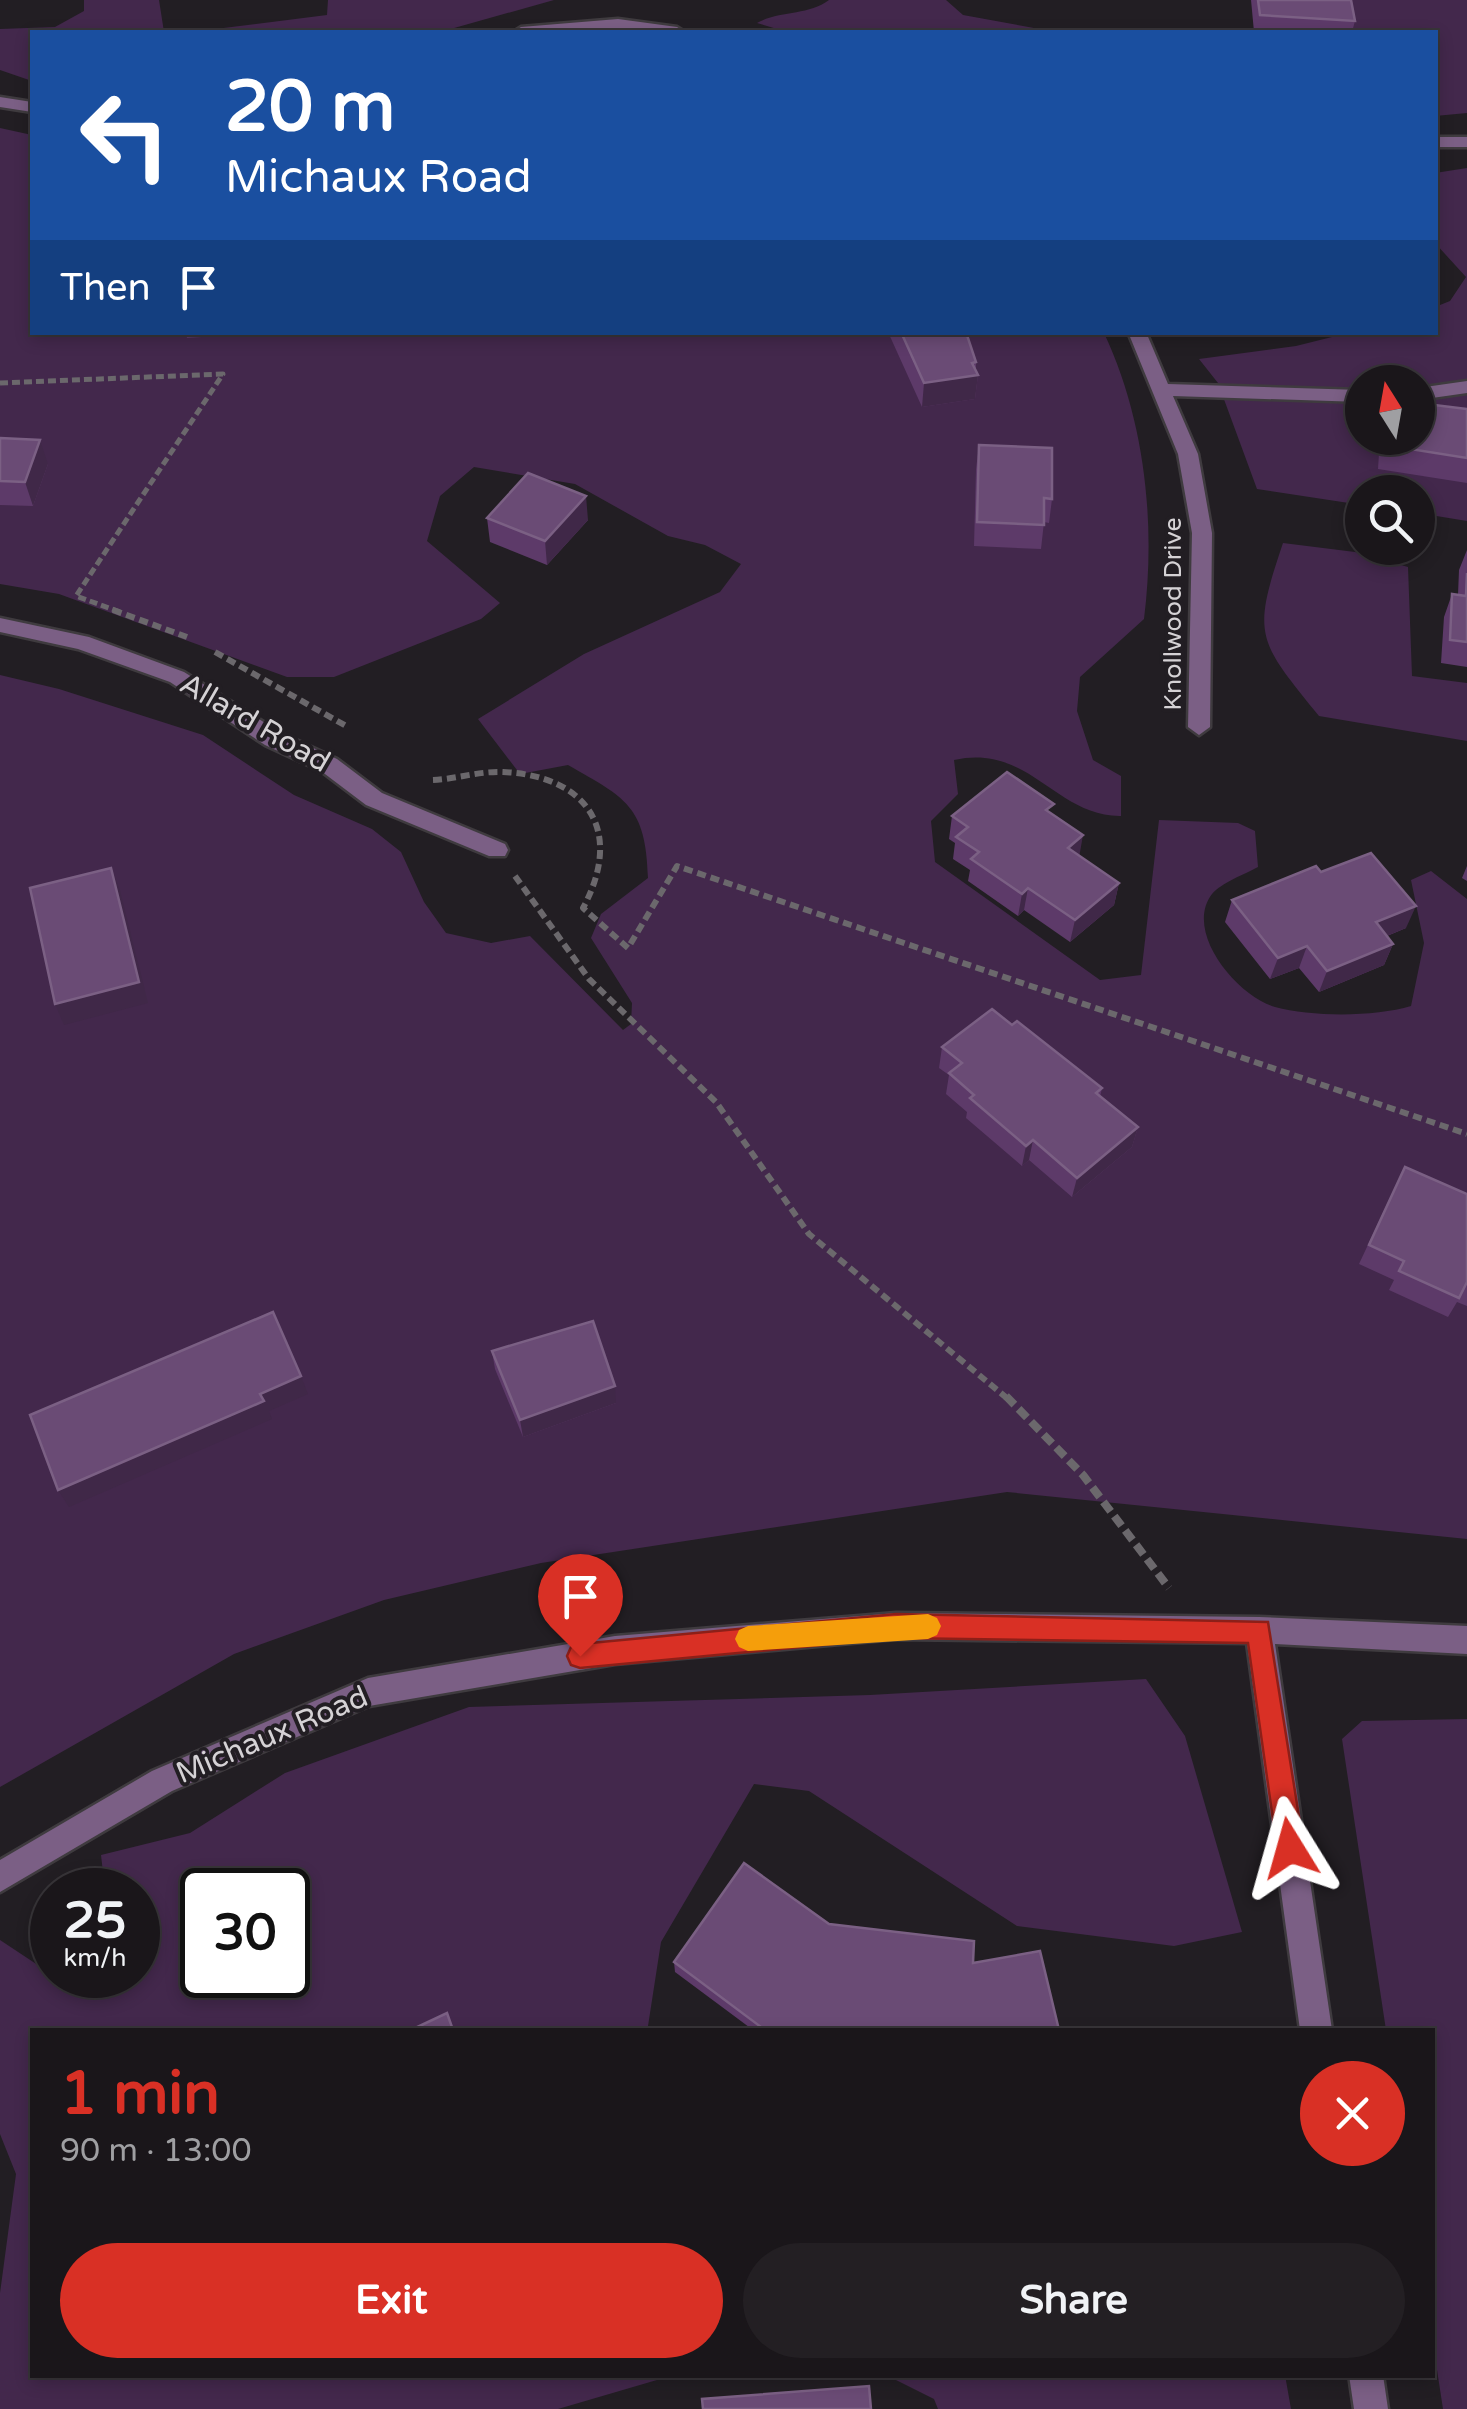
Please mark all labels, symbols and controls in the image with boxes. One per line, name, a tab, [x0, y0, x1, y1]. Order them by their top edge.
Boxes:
text: 20 m	[225, 66, 395, 150]
icon: left	[60, 70, 190, 200]
text: Michaux Road	[225, 151, 532, 205]
icon: arrive	[171, 260, 226, 315]
text: Then	[60, 265, 151, 311]
north arrow	[1345, 365, 1435, 455]
map controls	[1345, 365, 1435, 565]
button: search	[1345, 475, 1435, 565]
street label: Knollwood Drive	[1158, 517, 1188, 711]
street label: Allard Road	[173, 665, 337, 781]
pin	[538, 1554, 623, 1657]
icon: arrive	[553, 1569, 608, 1624]
street label: Michaux Road	[171, 1678, 373, 1792]
position arrow	[1238, 1796, 1342, 1900]
speed limit sign: 30	[180, 1868, 310, 1998]
text: 25	[64, 1891, 126, 1951]
text: km/h	[64, 1943, 126, 1973]
text: 1 min	[60, 2058, 220, 2130]
button: close	[1300, 2061, 1405, 2166]
text: 90 m · 13:00	[60, 2132, 252, 2170]
button: Exit	[60, 2243, 723, 2358]
button: Share	[743, 2243, 1405, 2358]

